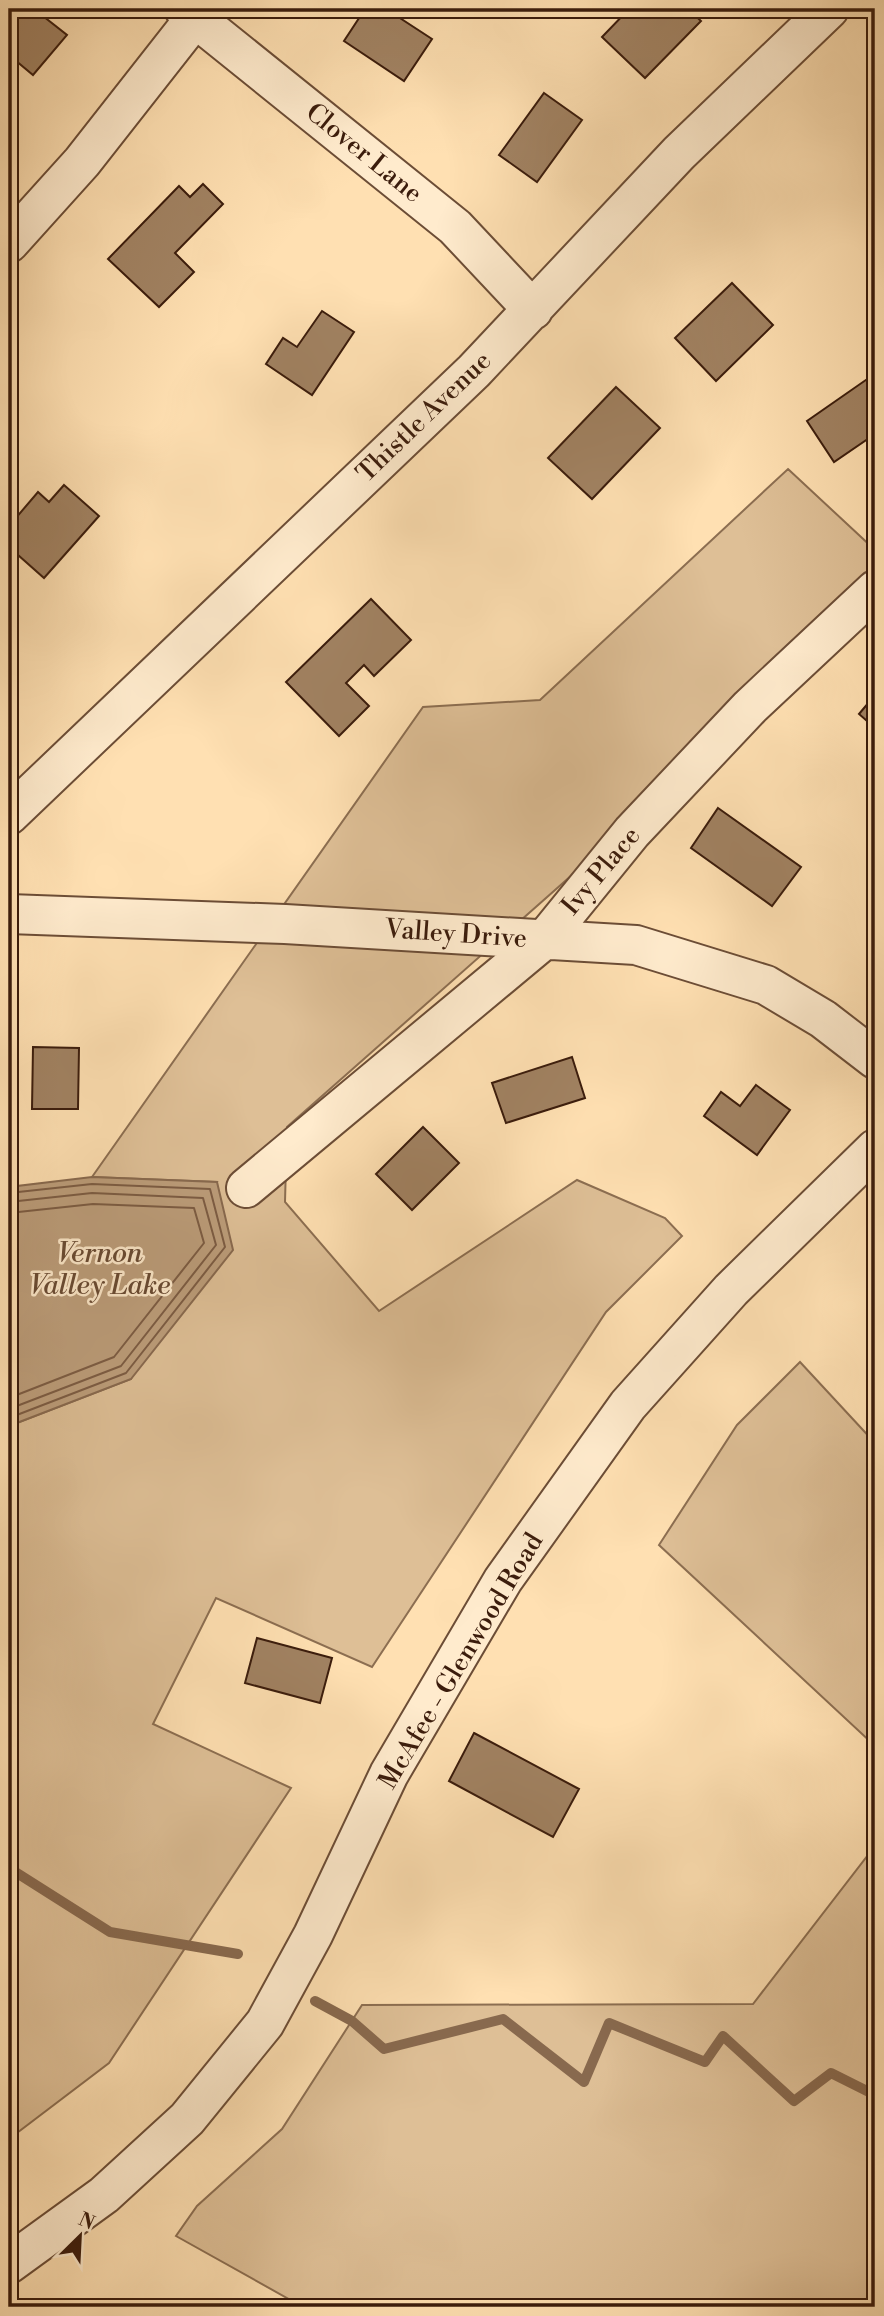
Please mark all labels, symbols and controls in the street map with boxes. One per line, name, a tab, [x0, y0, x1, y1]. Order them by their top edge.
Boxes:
street label: Clover Lane	[299, 96, 429, 210]
street label: Thistle Avenue	[350, 345, 498, 489]
street label: Ivy Place	[555, 820, 647, 922]
street label: Valley Drive	[383, 913, 528, 955]
water label: Vernon Valley Lake	[30, 1236, 170, 1303]
street label: McAfee - Glenwood Road	[372, 1527, 550, 1795]
north arrow	[46, 2200, 116, 2270]
text: N	[75, 2207, 98, 2235]

